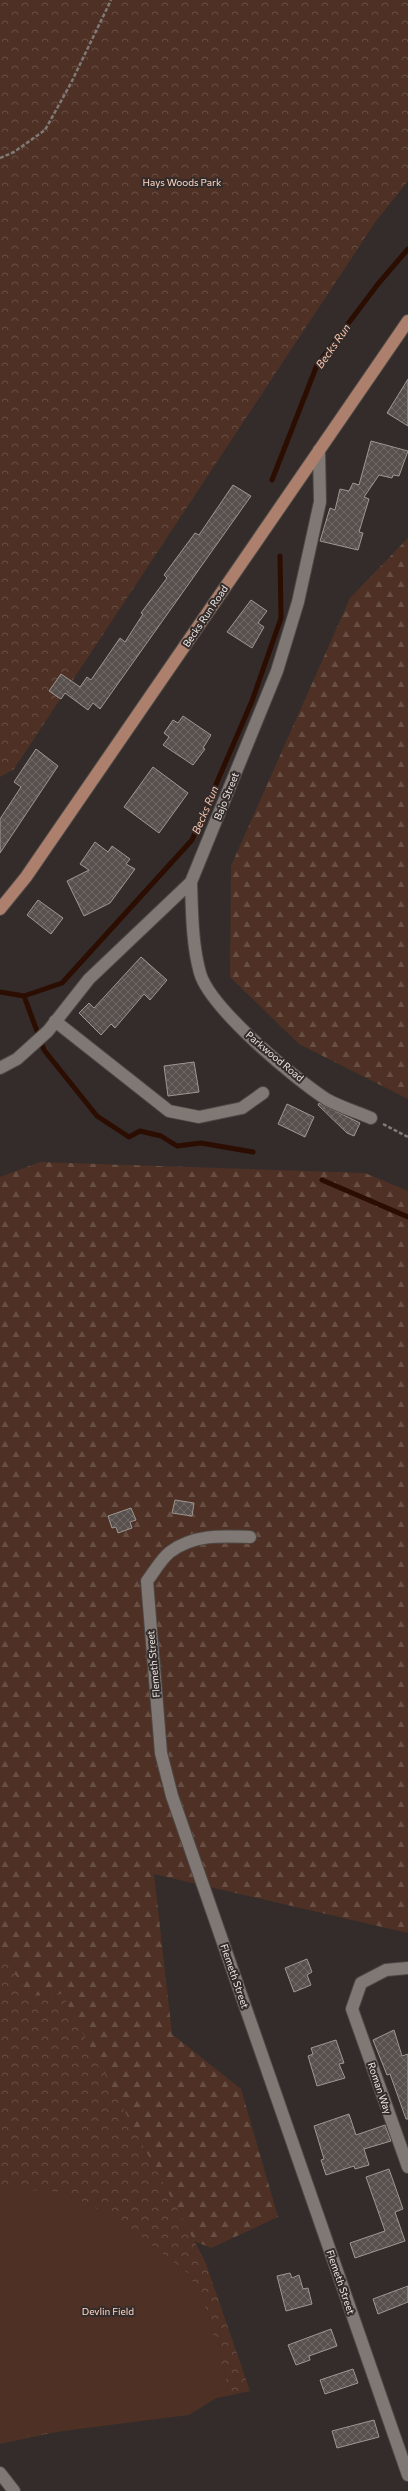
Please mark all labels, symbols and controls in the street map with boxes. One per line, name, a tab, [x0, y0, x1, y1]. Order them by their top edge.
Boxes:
park label: Hays Woods Park	[143, 176, 222, 188]
water label: Becks Run	[313, 321, 353, 370]
street label: Becks Run Road	[180, 583, 230, 649]
street label: Bajo Street	[211, 770, 241, 822]
water label: Becks Run	[189, 784, 221, 836]
street label: Parkwood Road	[244, 1028, 307, 1084]
street label: Flemeth Street	[144, 1630, 162, 1698]
street label: Flemeth Street	[218, 1942, 252, 2010]
street label: Roman Way	[366, 2061, 394, 2115]
street label: Flemeth Street	[324, 2248, 358, 2316]
park label: Devlin Field	[82, 2305, 134, 2317]

